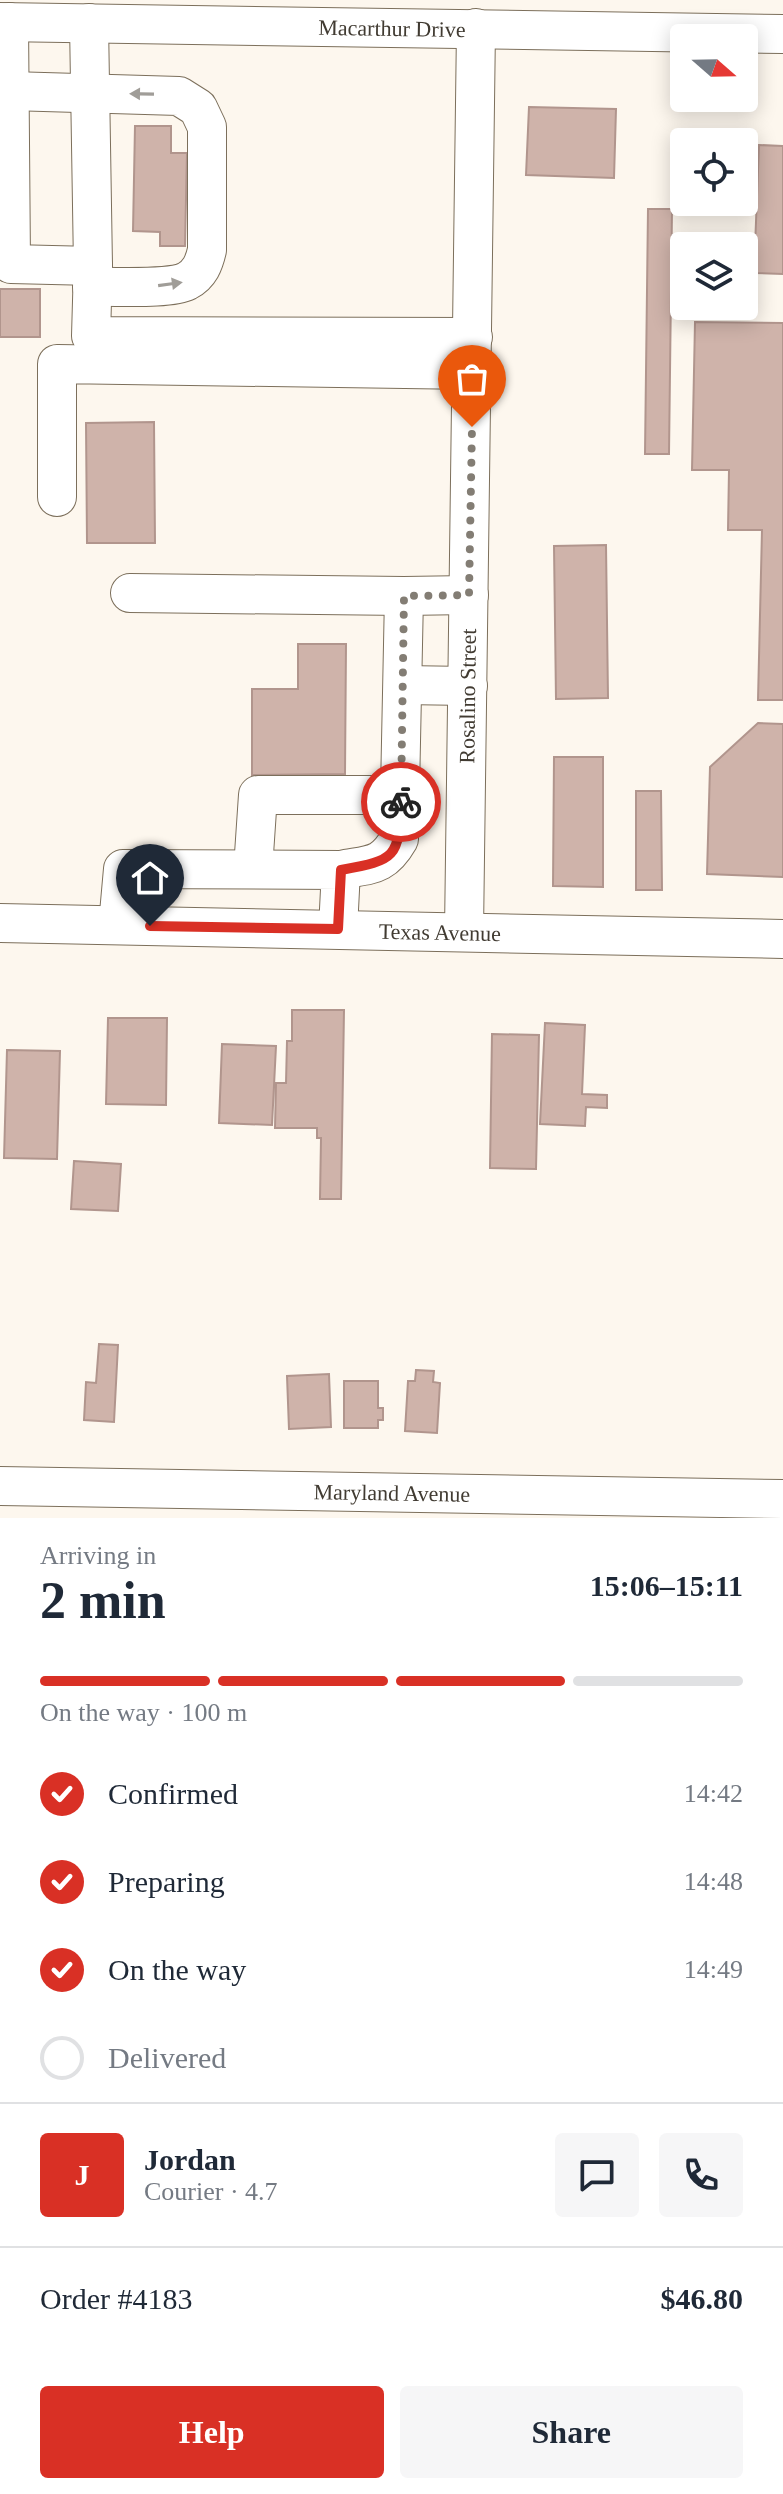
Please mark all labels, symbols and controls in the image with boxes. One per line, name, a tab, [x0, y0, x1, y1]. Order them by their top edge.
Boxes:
street label: Macarthur Drive	[318, 14, 466, 42]
north arrow	[670, 24, 758, 112]
map controls	[670, 24, 758, 320]
one-way arrow	[129, 88, 154, 101]
button: locate	[670, 128, 758, 216]
button: layers	[670, 232, 758, 320]
one-way arrow	[158, 277, 183, 290]
pin	[438, 345, 506, 427]
icon: bag	[450, 357, 494, 401]
street label: Rosalino Street	[454, 628, 481, 764]
courier	[361, 762, 441, 842]
icon: bike	[379, 780, 423, 824]
pin	[116, 844, 184, 926]
icon: home	[128, 856, 172, 900]
street label: Texas Avenue	[379, 918, 501, 946]
street label: Maryland Avenue	[313, 1479, 470, 1506]
text: Arriving in	[40, 1541, 156, 1570]
text: 15:06–15:11	[590, 1569, 743, 1602]
text: 2 min	[40, 1572, 166, 1629]
text: On the way · 100 m	[40, 1698, 247, 1727]
icon: check	[40, 1772, 84, 1816]
text: Confirmed	[108, 1777, 238, 1810]
text: 14:42	[684, 1779, 743, 1808]
icon: check	[40, 1860, 84, 1904]
text: Preparing	[108, 1865, 225, 1898]
text: 14:48	[684, 1867, 743, 1896]
icon: check	[40, 1948, 84, 1992]
text: On the way	[108, 1953, 246, 1986]
text: 14:49	[684, 1955, 743, 1984]
text: Delivered	[108, 2041, 226, 2074]
button: chat	[555, 2133, 639, 2217]
button: phone	[659, 2133, 743, 2217]
text: Jordan	[144, 2143, 236, 2176]
text: J	[75, 2158, 90, 2191]
text: Courier · 4.7	[144, 2177, 278, 2206]
text: Order #4183	[40, 2282, 192, 2315]
text: $46.80	[661, 2282, 743, 2315]
button: Help	[40, 2386, 384, 2478]
button: Share	[400, 2386, 743, 2478]

